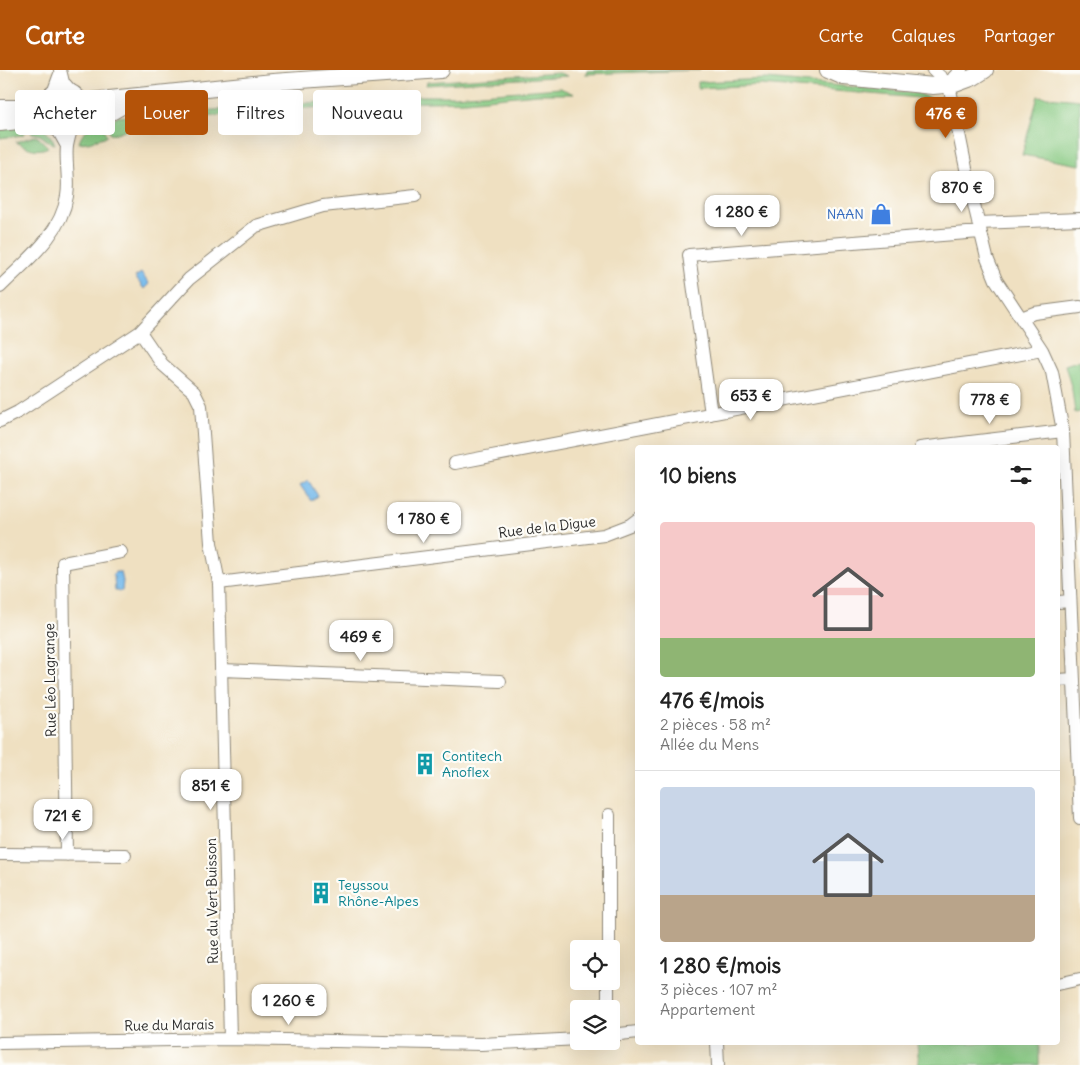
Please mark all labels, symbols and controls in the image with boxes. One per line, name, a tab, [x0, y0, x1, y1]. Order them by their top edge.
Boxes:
text: Carte	[25, 20, 85, 50]
text: Carte	[818, 24, 863, 47]
text: Calques	[891, 24, 956, 47]
text: Partager	[984, 24, 1055, 47]
chip: Acheter	[15, 90, 115, 135]
chip: Louer	[125, 90, 208, 135]
chip: Filtres	[218, 90, 303, 135]
chip: Nouveau	[313, 90, 421, 135]
pin: 476 €	[911, 97, 981, 139]
text: 476 €	[926, 103, 966, 123]
pin: 870 €	[927, 170, 997, 213]
text: 870 €	[941, 177, 983, 197]
pin: 1 280 €	[696, 194, 788, 237]
text: 1 280 €	[716, 201, 768, 221]
shop icon: NAAN	[868, 201, 894, 227]
place label: NAAN	[827, 205, 864, 223]
pin: 653 €	[716, 378, 786, 421]
pin: 778 €	[955, 382, 1025, 425]
text: 653 €	[730, 385, 772, 405]
text: 778 €	[971, 389, 1010, 409]
icon: filters	[1007, 461, 1035, 489]
text: 10 biens	[660, 462, 736, 489]
pin: 1 780 €	[378, 502, 470, 544]
text: 1 780 €	[398, 508, 450, 528]
street label: Rue de la Digue	[497, 512, 597, 542]
icon: home	[803, 554, 893, 644]
pin: 469 €	[326, 620, 396, 662]
street label: Rue Léo Lagrange	[40, 623, 60, 737]
text: 469 €	[340, 626, 382, 646]
text: 476 €/mois	[660, 687, 764, 714]
text: 2 pièces · 58 m²	[660, 714, 771, 734]
text: Allée du Mens	[660, 734, 759, 754]
place label: Contitech Anoflex	[442, 747, 502, 781]
building icon: Contitech Anoflex	[412, 751, 438, 777]
pin: 851 €	[176, 768, 246, 811]
text: 851 €	[192, 775, 230, 795]
pin: 721 €	[28, 798, 98, 841]
text: 721 €	[44, 805, 82, 825]
icon: home	[803, 820, 893, 910]
street label: Rue du Vert Buisson	[202, 838, 222, 964]
place label: Teyssou Rhône-Alpes	[338, 876, 419, 910]
building icon: Teyssou Rhône-Alpes	[308, 880, 334, 906]
map controls	[570, 940, 620, 1050]
button: locate	[570, 940, 620, 990]
text: 1 280 €/mois	[660, 952, 781, 979]
text: 3 pièces · 107 m²	[660, 979, 777, 999]
pin: 1 260 €	[243, 984, 335, 1026]
text: 1 260 €	[263, 990, 315, 1010]
text: Appartement	[660, 999, 755, 1019]
button: layers	[570, 1000, 620, 1050]
street label: Rue du Marais	[124, 1015, 214, 1035]

